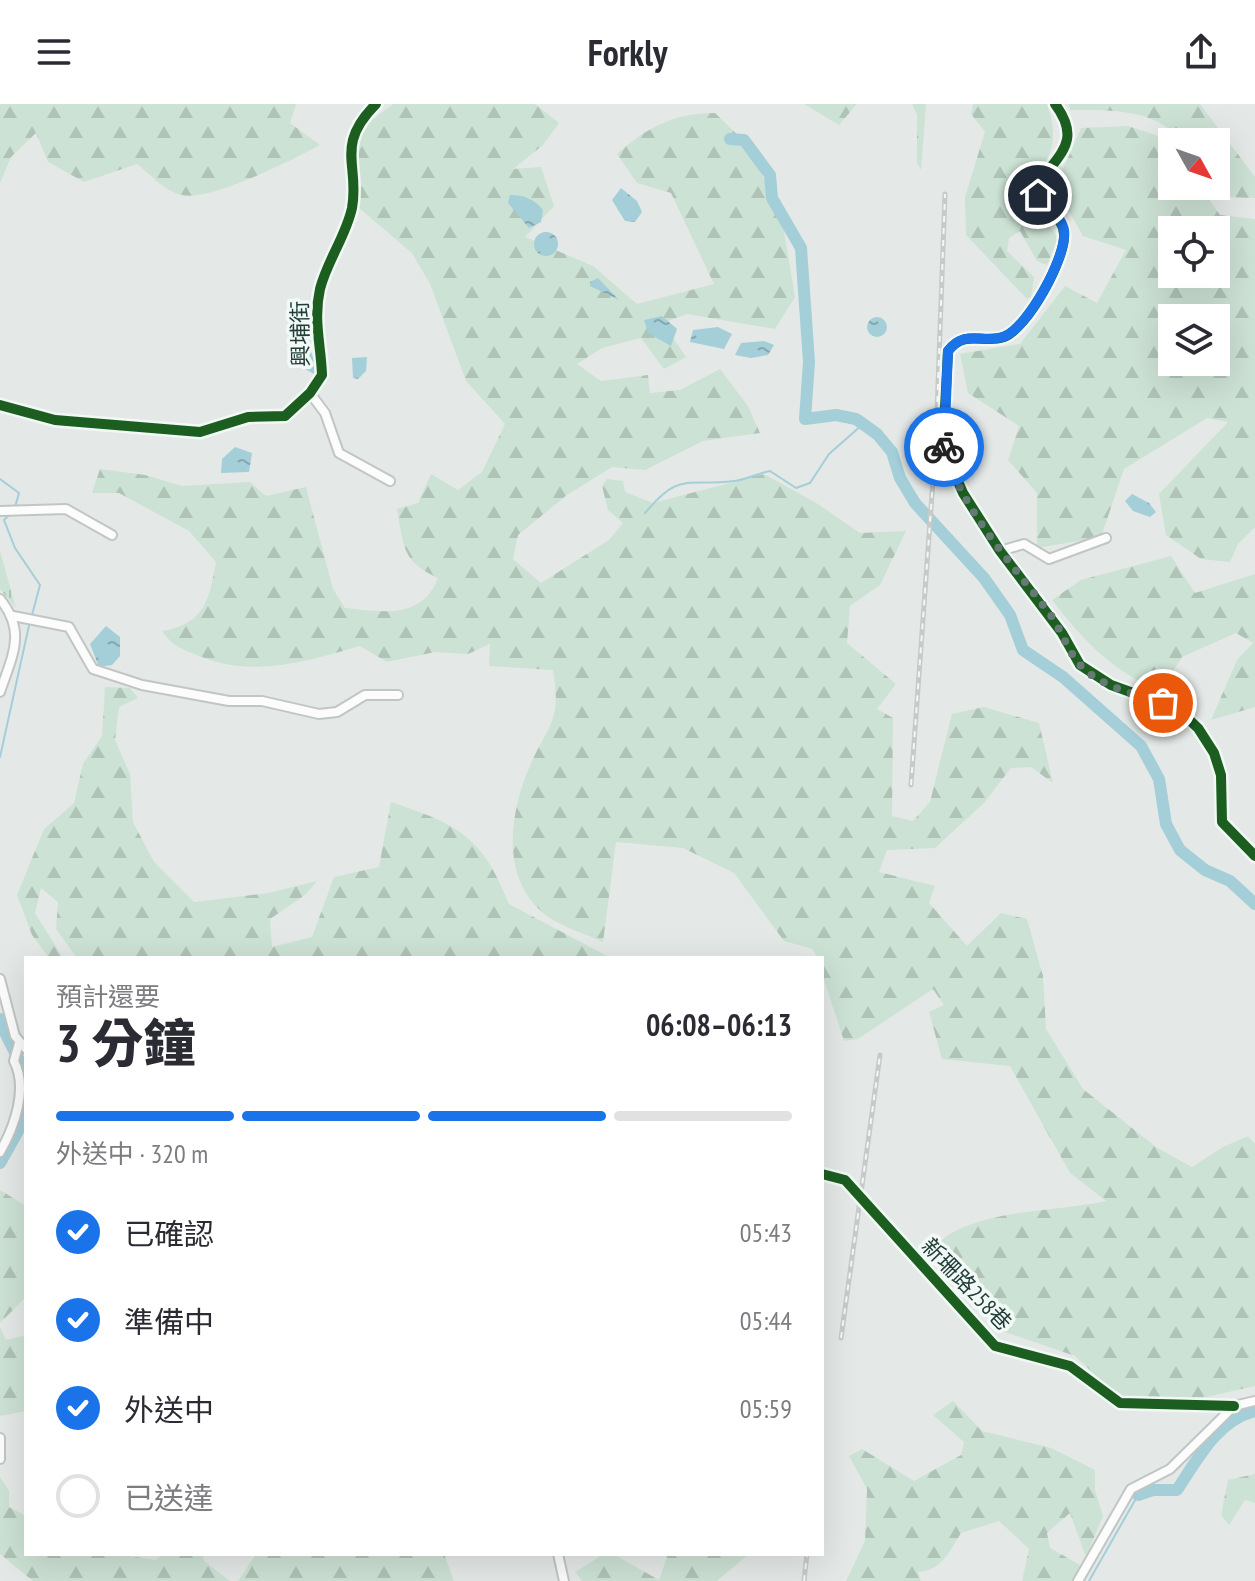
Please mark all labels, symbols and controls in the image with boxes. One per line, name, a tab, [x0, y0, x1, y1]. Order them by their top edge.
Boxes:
text: Forkly	[588, 29, 667, 76]
icon: menu	[32, 30, 76, 74]
icon: share	[1179, 30, 1223, 74]
north arrow	[1158, 128, 1230, 200]
map controls	[1158, 128, 1230, 376]
pin	[1004, 161, 1072, 229]
icon: home	[1016, 173, 1060, 217]
button: locate	[1158, 216, 1230, 288]
street label: 興埔街	[285, 301, 315, 367]
button: layers	[1158, 304, 1230, 376]
courier	[904, 407, 984, 487]
icon: bike	[922, 425, 966, 469]
pin	[1129, 669, 1197, 737]
icon: bag	[1141, 681, 1185, 725]
text: 預計還要	[56, 980, 160, 1013]
text: 06:08–06:13	[646, 1005, 792, 1044]
text: 3 分鐘	[56, 1009, 196, 1076]
text: 外送中 · 320 m	[56, 1137, 208, 1170]
icon: check	[56, 1210, 100, 1254]
text: 已確認	[124, 1214, 214, 1253]
text: 05:43	[740, 1216, 792, 1249]
street label: 新珊路258巷	[916, 1232, 1018, 1336]
icon: check	[56, 1298, 100, 1342]
text: 準備中	[124, 1302, 214, 1341]
text: 05:44	[740, 1304, 792, 1337]
icon: check	[56, 1386, 100, 1430]
text: 外送中	[124, 1390, 214, 1429]
text: 05:59	[740, 1392, 792, 1425]
text: 已送達	[124, 1478, 214, 1517]

